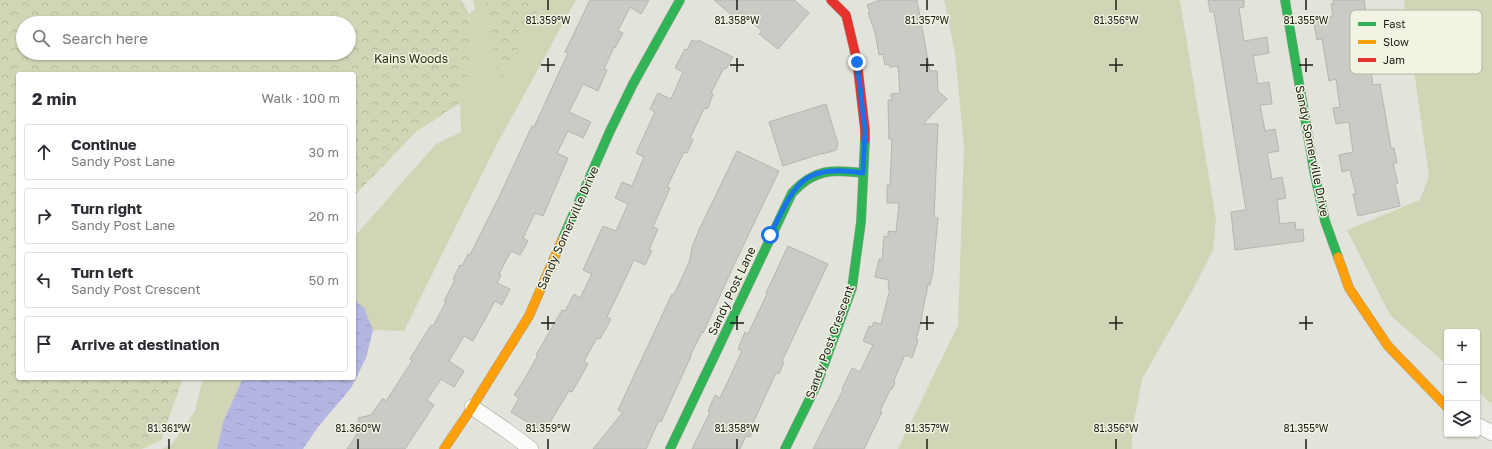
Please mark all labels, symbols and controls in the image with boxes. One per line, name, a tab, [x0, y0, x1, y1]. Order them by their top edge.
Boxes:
legend	[1350, 10, 1482, 74]
text: 81.359°W	[525, 14, 571, 26]
text: 81.358°W	[714, 14, 760, 26]
text: 81.357°W	[905, 14, 950, 26]
text: 81.356°W	[1093, 14, 1139, 26]
text: 81.355°W	[1284, 14, 1329, 26]
search box	[16, 16, 356, 60]
text: Fast	[1383, 17, 1406, 30]
icon: search	[30, 27, 52, 49]
text: Search here	[62, 29, 148, 47]
text: Slow	[1383, 35, 1409, 48]
park label: Kains Woods	[374, 51, 448, 66]
route end	[848, 53, 866, 71]
text: Jam	[1383, 53, 1405, 66]
street label: Sandy Somerville Drive	[1292, 84, 1333, 218]
text: 2 min	[32, 88, 76, 109]
text: Walk · 100 m	[262, 90, 340, 106]
text: Continue	[71, 135, 137, 153]
icon: ahead	[33, 141, 55, 163]
text: 30 m	[309, 144, 339, 160]
text: Sandy Post Lane	[71, 153, 175, 169]
street label: Sandy Somerville Drive	[534, 164, 602, 292]
text: Turn right	[71, 199, 142, 217]
icon: right	[33, 205, 55, 227]
text: 20 m	[309, 208, 339, 224]
text: Sandy Post Lane	[71, 217, 175, 233]
route start	[761, 226, 779, 244]
street label: Sandy Post Lane	[704, 244, 759, 338]
text: Turn left	[71, 263, 133, 281]
icon: left	[33, 269, 55, 291]
text: 50 m	[309, 272, 339, 288]
text: Sandy Post Crescent	[71, 281, 201, 297]
street label: Sandy Post Crescent	[802, 283, 857, 401]
map controls	[1444, 329, 1480, 437]
button: +	[1444, 329, 1480, 365]
icon: arrive	[33, 333, 55, 355]
text: Arrive at destination	[71, 335, 220, 353]
button: −	[1444, 365, 1480, 401]
button: layers	[1444, 401, 1480, 437]
text: 81.361°W	[147, 422, 191, 434]
text: 81.360°W	[335, 422, 381, 434]
text: 81.359°W	[525, 422, 571, 434]
text: 81.358°W	[714, 422, 760, 434]
text: 81.357°W	[905, 422, 950, 434]
text: 81.356°W	[1093, 422, 1139, 434]
text: 81.355°W	[1284, 422, 1329, 434]

